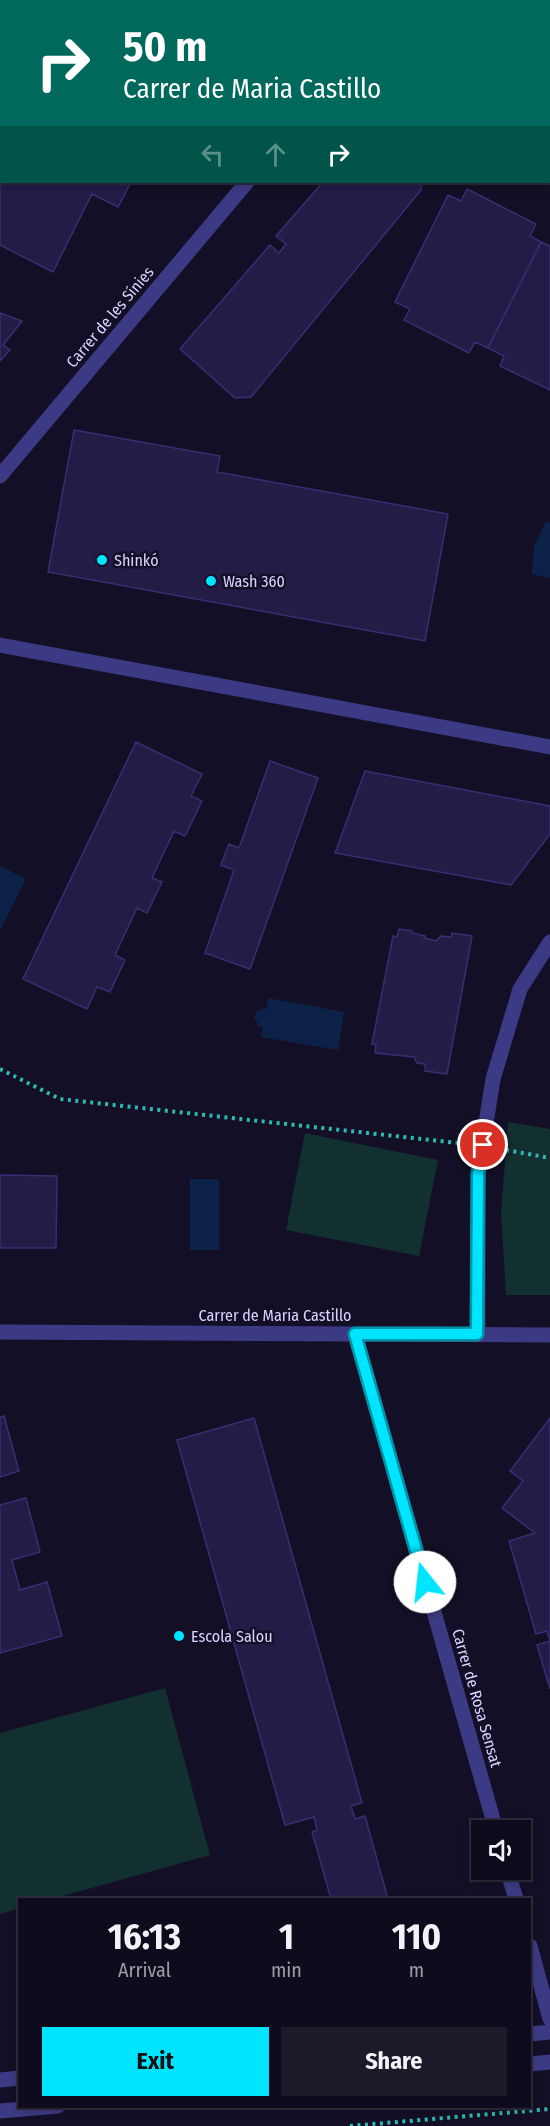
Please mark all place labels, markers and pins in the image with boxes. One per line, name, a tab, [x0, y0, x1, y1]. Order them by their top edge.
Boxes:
place label: Shinkó	[114, 551, 159, 570]
marker: Shinkó	[95, 553, 109, 567]
place label: Wash 360	[223, 572, 285, 591]
marker: Wash 360	[204, 574, 218, 588]
pin	[457, 1119, 508, 1170]
place label: Escola Salou	[191, 1627, 273, 1646]
marker: Escola Salou	[172, 1629, 186, 1643]

